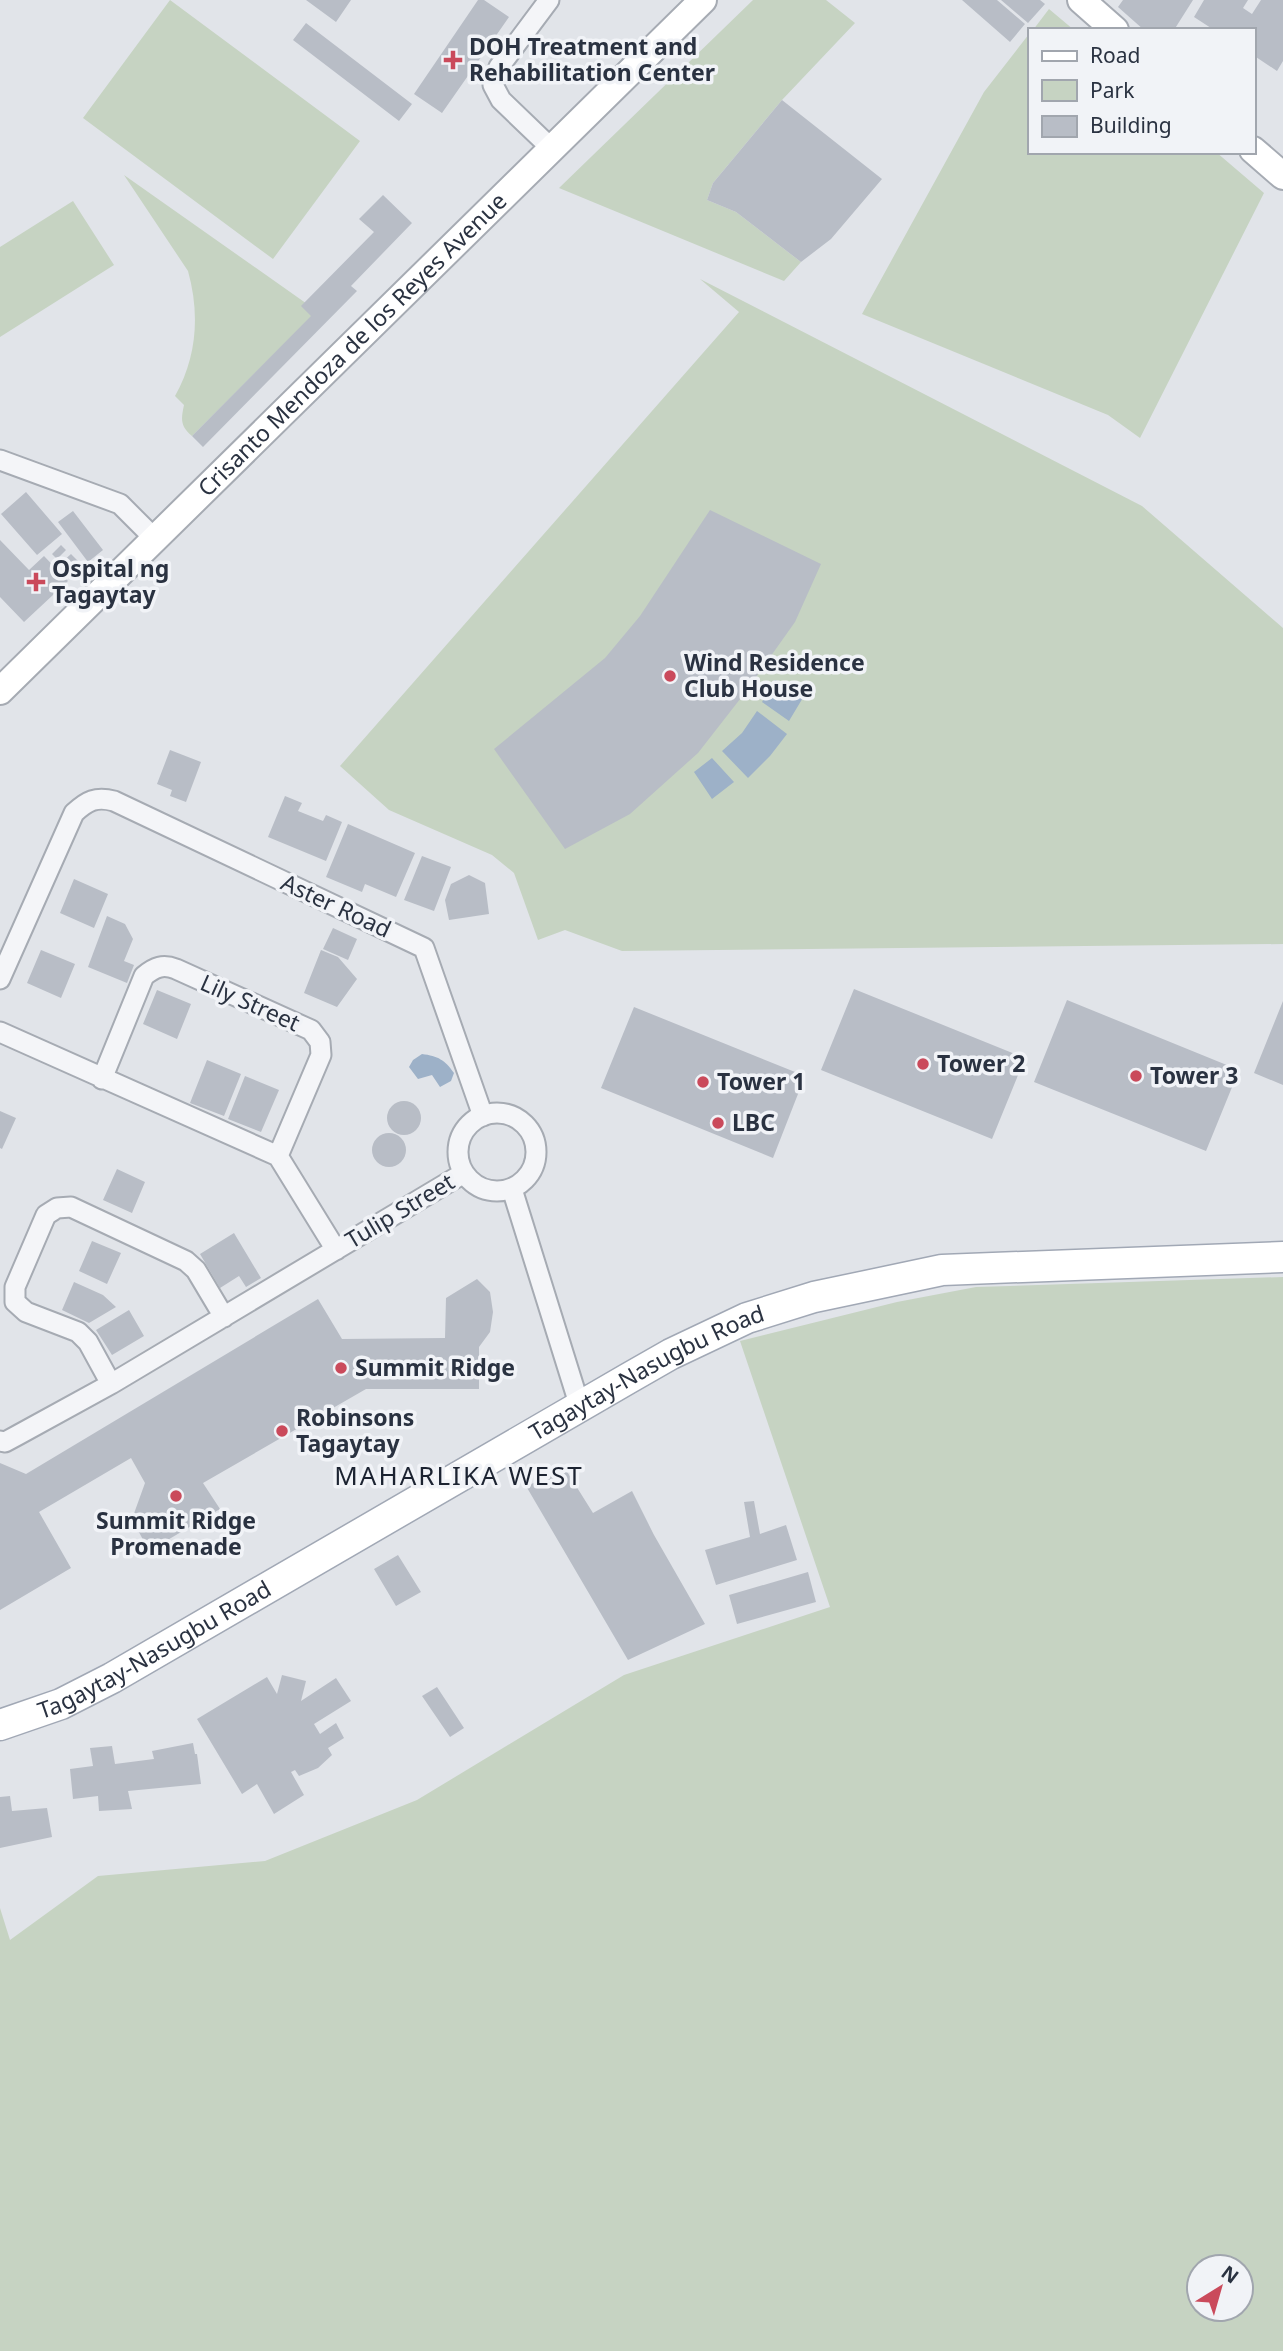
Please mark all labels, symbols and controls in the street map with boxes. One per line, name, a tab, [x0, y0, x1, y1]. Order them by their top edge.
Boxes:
legend	[1028, 28, 1255, 154]
place label: DOH Treatment and Rehabilitation Center	[469, 30, 715, 88]
text: Road	[1090, 41, 1140, 69]
marker: DOH Treatment and Rehabilitation Center	[443, 50, 463, 70]
text: Park	[1090, 76, 1135, 104]
text: Building	[1090, 111, 1172, 139]
street label: Crisanto Mendoza de los Reyes Avenue	[190, 185, 513, 503]
place label: Ospital ng Tagaytay	[52, 552, 169, 610]
marker: Ospital ng Tagaytay	[26, 572, 46, 592]
place label: Wind Residence Club House	[684, 646, 865, 704]
marker: Wind Residence Club House	[662, 668, 678, 684]
street label: Aster Road	[276, 866, 397, 944]
street label: Lily Street	[196, 966, 305, 1038]
place label: Tower 2	[937, 1047, 1025, 1079]
marker: Tower 2	[915, 1056, 931, 1072]
place label: Tower 3	[1150, 1059, 1238, 1091]
place label: Tower 1	[717, 1065, 805, 1097]
marker: Tower 3	[1128, 1068, 1144, 1084]
marker: Tower 1	[695, 1074, 711, 1090]
place label: LBC	[732, 1106, 775, 1138]
marker: LBC	[710, 1115, 726, 1131]
street label: Tulip Street	[339, 1165, 460, 1255]
street label: Tagaytay-Nasugbu Road	[523, 1297, 768, 1448]
place label: Summit Ridge	[355, 1351, 515, 1383]
marker: Summit Ridge	[333, 1360, 349, 1376]
place label: Robinsons Tagaytay	[296, 1401, 414, 1459]
marker: Robinsons Tagaytay	[274, 1423, 290, 1439]
district label: MAHARLIKA WEST	[334, 1457, 584, 1493]
marker: Summit Ridge Promenade	[168, 1488, 184, 1504]
place label: Summit Ridge Promenade	[96, 1504, 256, 1562]
street label: Tagaytay-Nasugbu Road	[33, 1572, 276, 1726]
north arrow	[1185, 2253, 1255, 2323]
text: N	[1216, 2259, 1244, 2289]

